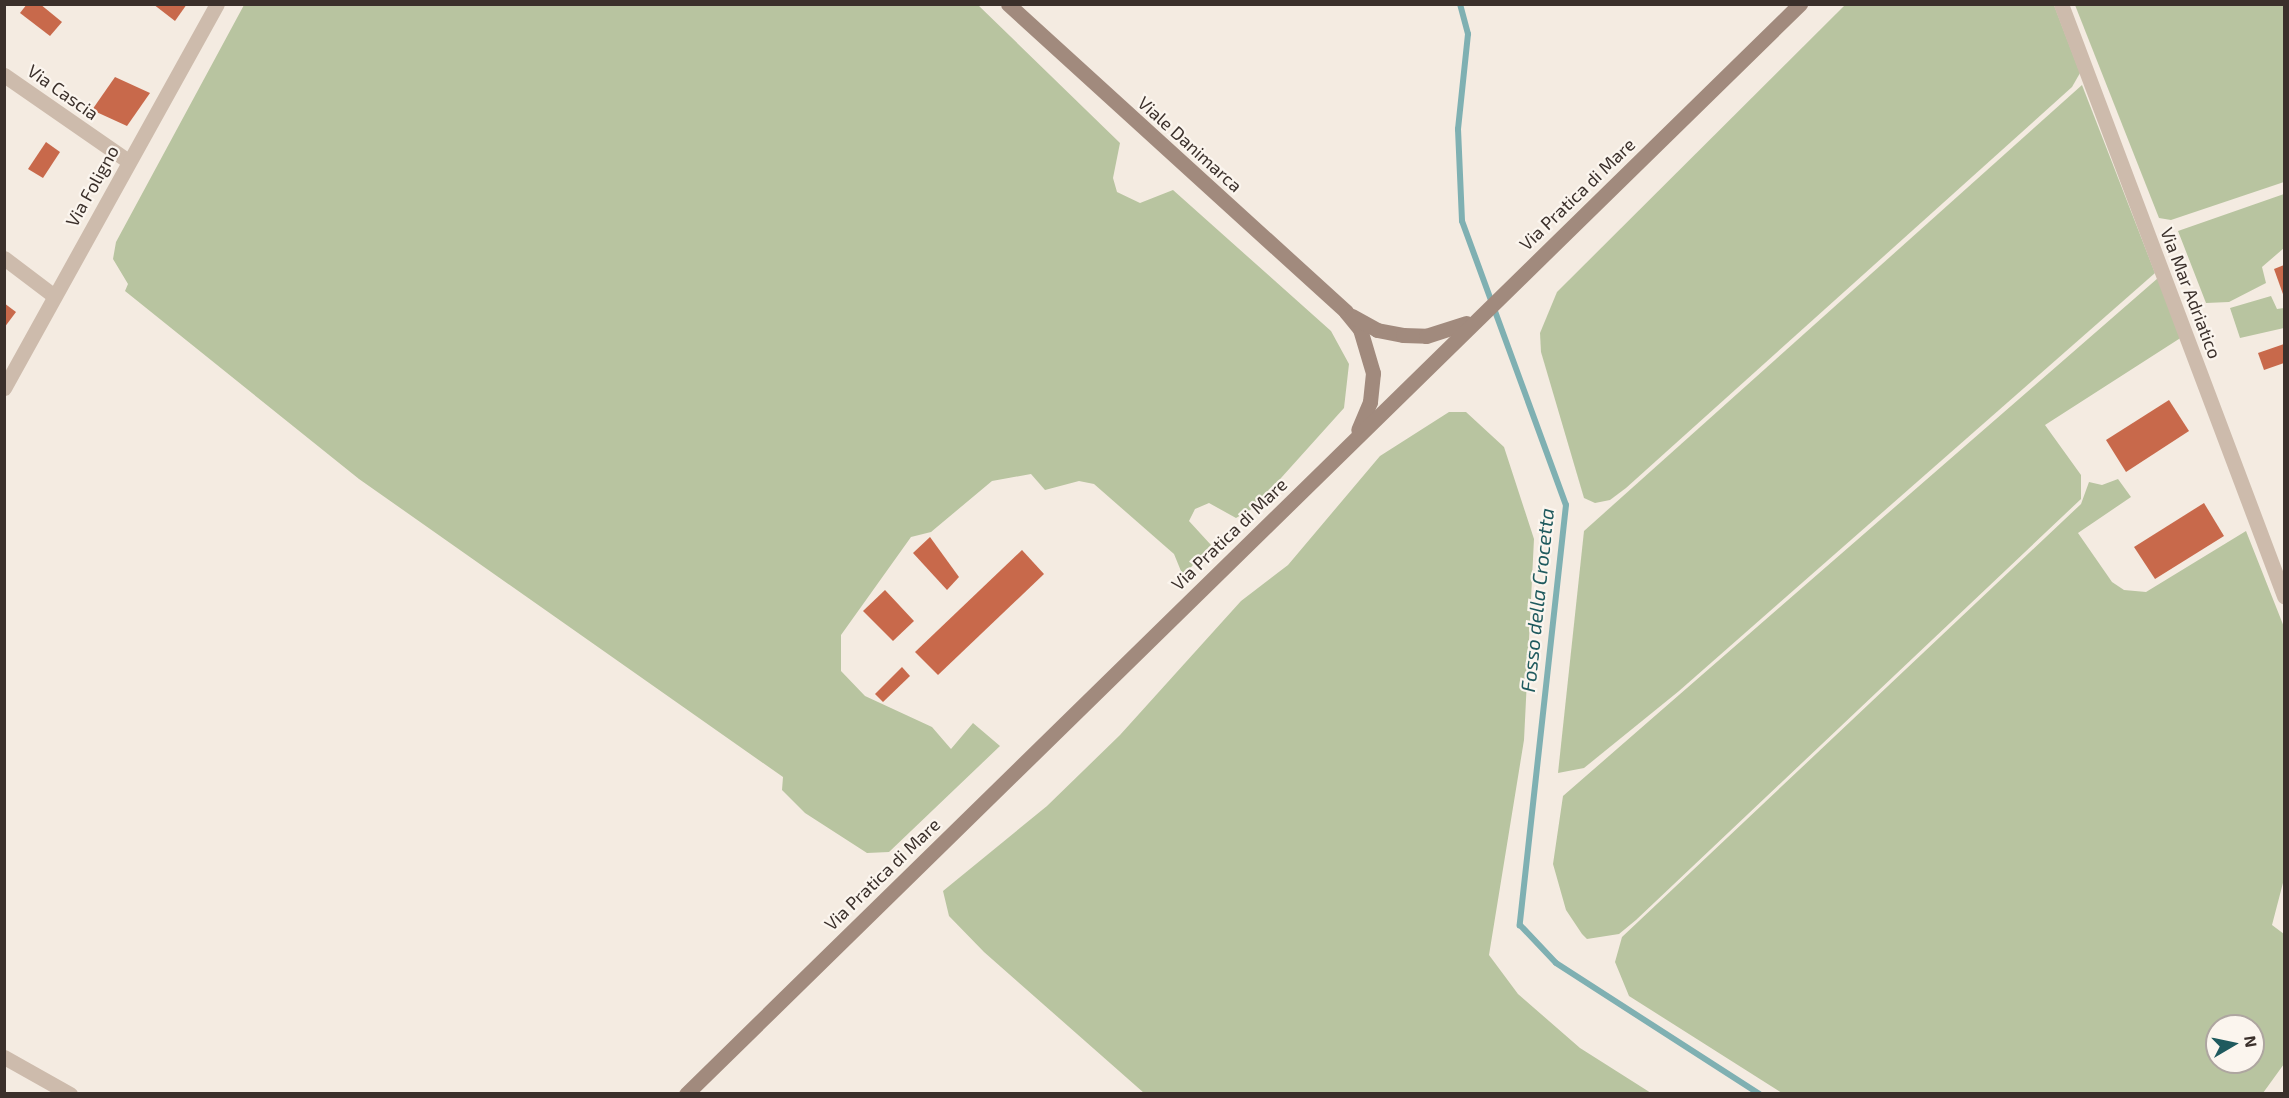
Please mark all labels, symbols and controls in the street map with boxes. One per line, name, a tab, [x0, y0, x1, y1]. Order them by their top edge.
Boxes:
street label: Via Cascia	[23, 60, 103, 124]
street label: Viale Danimarca	[1134, 92, 1246, 196]
street label: Via Pratica di Mare	[1515, 133, 1639, 255]
street label: Via Foligno	[61, 142, 123, 230]
street label: Via Mar Adriatico	[2156, 224, 2226, 362]
street label: Via Pratica di Mare	[1167, 473, 1291, 595]
water label: Fosso della Crocetta	[1515, 507, 1559, 693]
street label: Via Pratica di Mare	[820, 813, 944, 935]
north arrow	[2205, 1014, 2265, 1074]
text: N	[2241, 1034, 2262, 1049]

